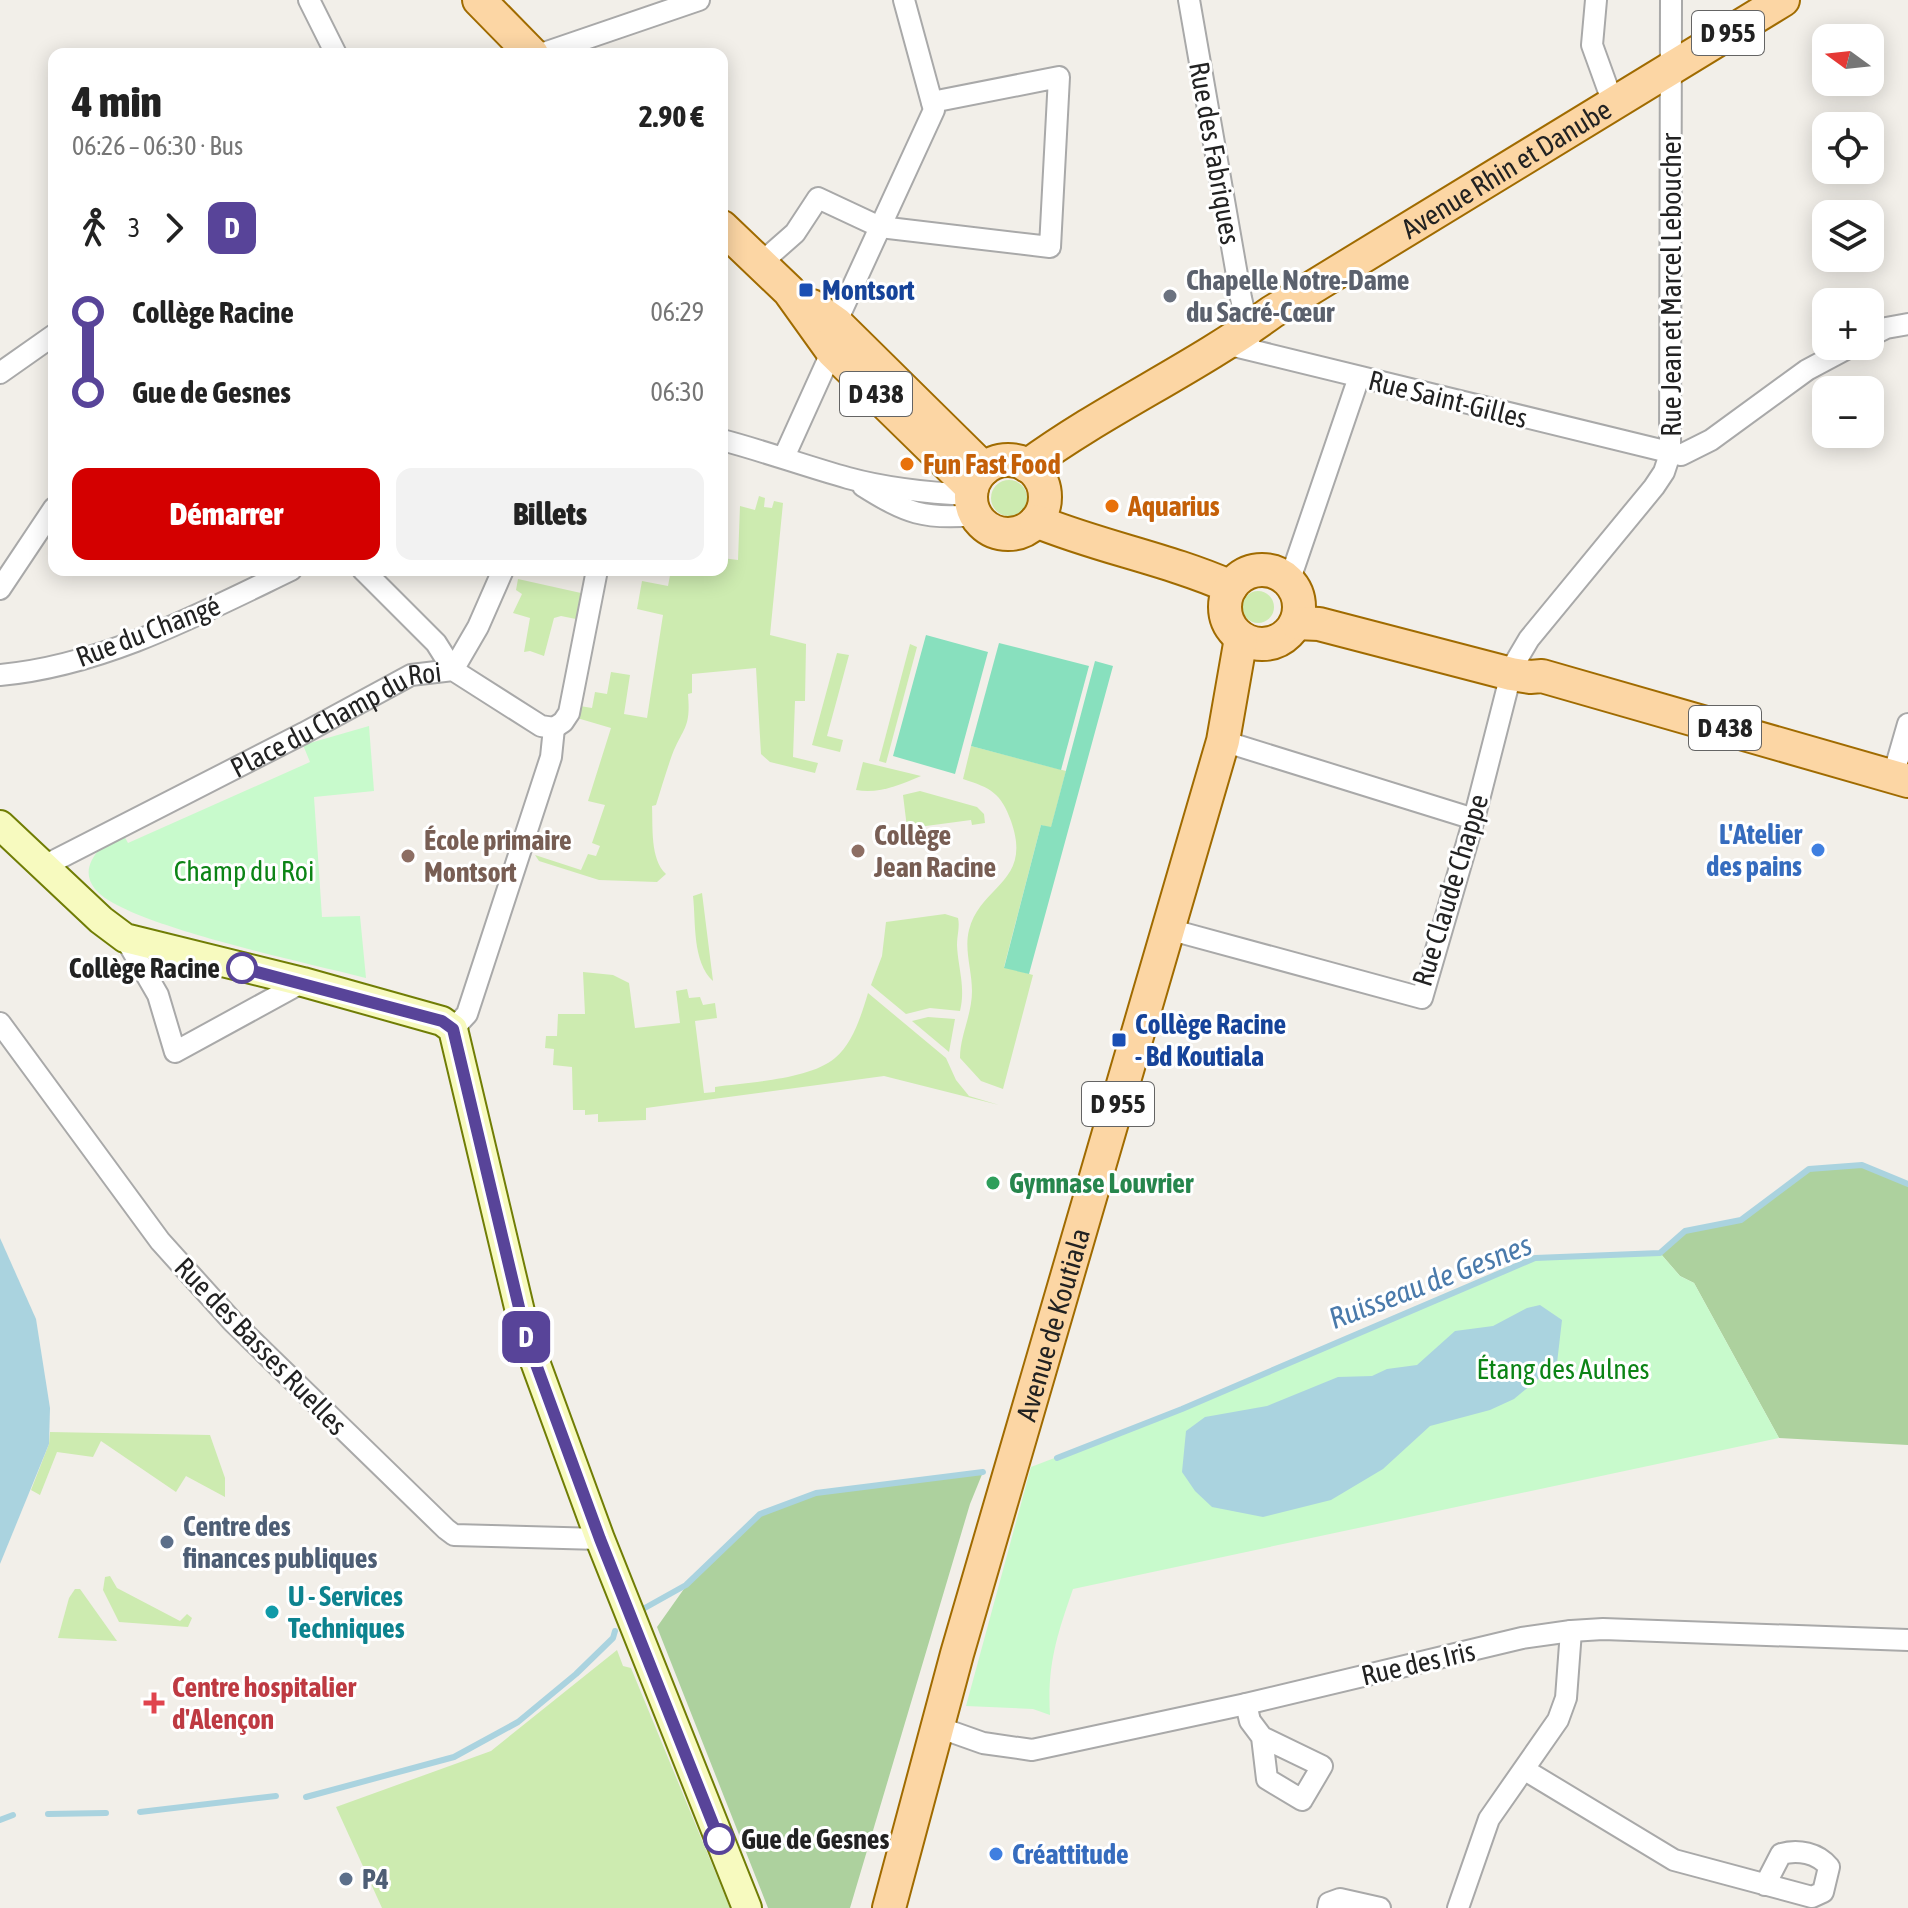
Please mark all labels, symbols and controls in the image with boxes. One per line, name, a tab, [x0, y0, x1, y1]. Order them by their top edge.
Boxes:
road number: D 955	[1692, 11, 1764, 55]
north arrow	[1812, 24, 1884, 96]
map controls	[1812, 24, 1884, 448]
street label: Rue des Fabriques	[1183, 59, 1247, 247]
text: 4 min	[72, 76, 162, 126]
street label: Avenue Rhin et Danube	[1396, 93, 1617, 245]
text: 2.90 €	[639, 99, 704, 133]
button: locate	[1812, 112, 1884, 184]
text: 06:26 – 06:30 · Bus	[72, 131, 243, 161]
street label: Rue Jean et Marcel Leboucher	[1655, 132, 1687, 437]
button: layers	[1812, 200, 1884, 272]
icon: walk	[72, 206, 116, 250]
icon: forward	[152, 206, 196, 250]
text: D	[224, 212, 240, 244]
text: 3	[128, 213, 140, 243]
place label: Chapelle Notre-Dame du Sacré-Cœur	[1186, 264, 1410, 328]
place label: Montsort	[822, 274, 915, 306]
marker: Montsort	[797, 281, 815, 299]
marker: Chapelle Notre-Dame du Sacré-Cœur	[1161, 287, 1179, 305]
button: +	[1812, 288, 1884, 360]
text: Collège Racine	[132, 295, 294, 329]
text: 06:29	[650, 297, 704, 327]
street label: Rue Saint-Gilles	[1365, 364, 1531, 434]
road number: D 438	[840, 372, 912, 416]
text: Gue de Gesnes	[132, 375, 291, 409]
button: −	[1812, 376, 1884, 448]
text: 06:30	[650, 377, 704, 407]
place label: Fun Fast Food	[923, 448, 1061, 480]
marker: Fun Fast Food	[898, 455, 916, 473]
button: Démarrer	[72, 468, 380, 560]
button: Billets	[396, 468, 704, 560]
place label: Aquarius	[1127, 490, 1220, 522]
marker: Aquarius	[1103, 497, 1121, 515]
street label: Rue du Changé	[71, 589, 225, 673]
street label: Place du Champ du Roi	[225, 656, 443, 784]
road number: D 438	[1689, 706, 1761, 750]
street label: Rue Claude Chappe	[1406, 790, 1494, 990]
place label: L'Atelier des pains	[1706, 818, 1803, 882]
place label: Collège Jean Racine	[873, 819, 996, 883]
place label: École primaire Montsort	[424, 824, 572, 888]
marker: L'Atelier des pains	[1809, 841, 1827, 859]
marker: Collège Jean Racine	[849, 842, 867, 860]
marker: École primaire Montsort	[399, 847, 417, 865]
park label: Champ du Roi	[174, 855, 314, 887]
place label: Collège Racine	[69, 952, 220, 984]
marker: Collège Racine	[227, 953, 257, 983]
place label: Collège Racine - Bd Koutiala	[1135, 1008, 1286, 1072]
marker: Collège Racine - Bd Koutiala	[1110, 1031, 1128, 1049]
road number: D 955	[1082, 1082, 1154, 1126]
place label: Gymnase Louvrier	[1009, 1167, 1194, 1199]
marker: Gymnase Louvrier	[984, 1174, 1002, 1192]
street label: Avenue de Koutiala	[1010, 1225, 1096, 1425]
water label: Ruisseau de Gesnes	[1324, 1227, 1536, 1335]
street label: Rue des Basses Ruelles	[168, 1251, 354, 1441]
line badge: D	[500, 1311, 552, 1363]
text: D	[518, 1321, 534, 1353]
park label: Étang des Aulnes	[1476, 1353, 1650, 1385]
place label: Centre des finances publiques	[182, 1510, 378, 1574]
marker: Centre des finances publiques	[158, 1533, 176, 1551]
place label: U - Services Techniques	[288, 1580, 405, 1644]
marker: U - Services Techniques	[263, 1603, 281, 1621]
street label: Rue des Iris	[1358, 1634, 1478, 1692]
place label: Centre hospitalier d'Alençon	[172, 1671, 357, 1735]
marker: Centre hospitalier d'Alençon	[143, 1692, 165, 1714]
place label: Gue de Gesnes	[741, 1823, 889, 1855]
marker: Gue de Gesnes	[704, 1824, 734, 1854]
place label: Créattitude	[1012, 1838, 1129, 1870]
marker: Créattitude	[987, 1845, 1005, 1863]
place label: P4	[362, 1863, 389, 1895]
marker: P4	[337, 1870, 355, 1888]

